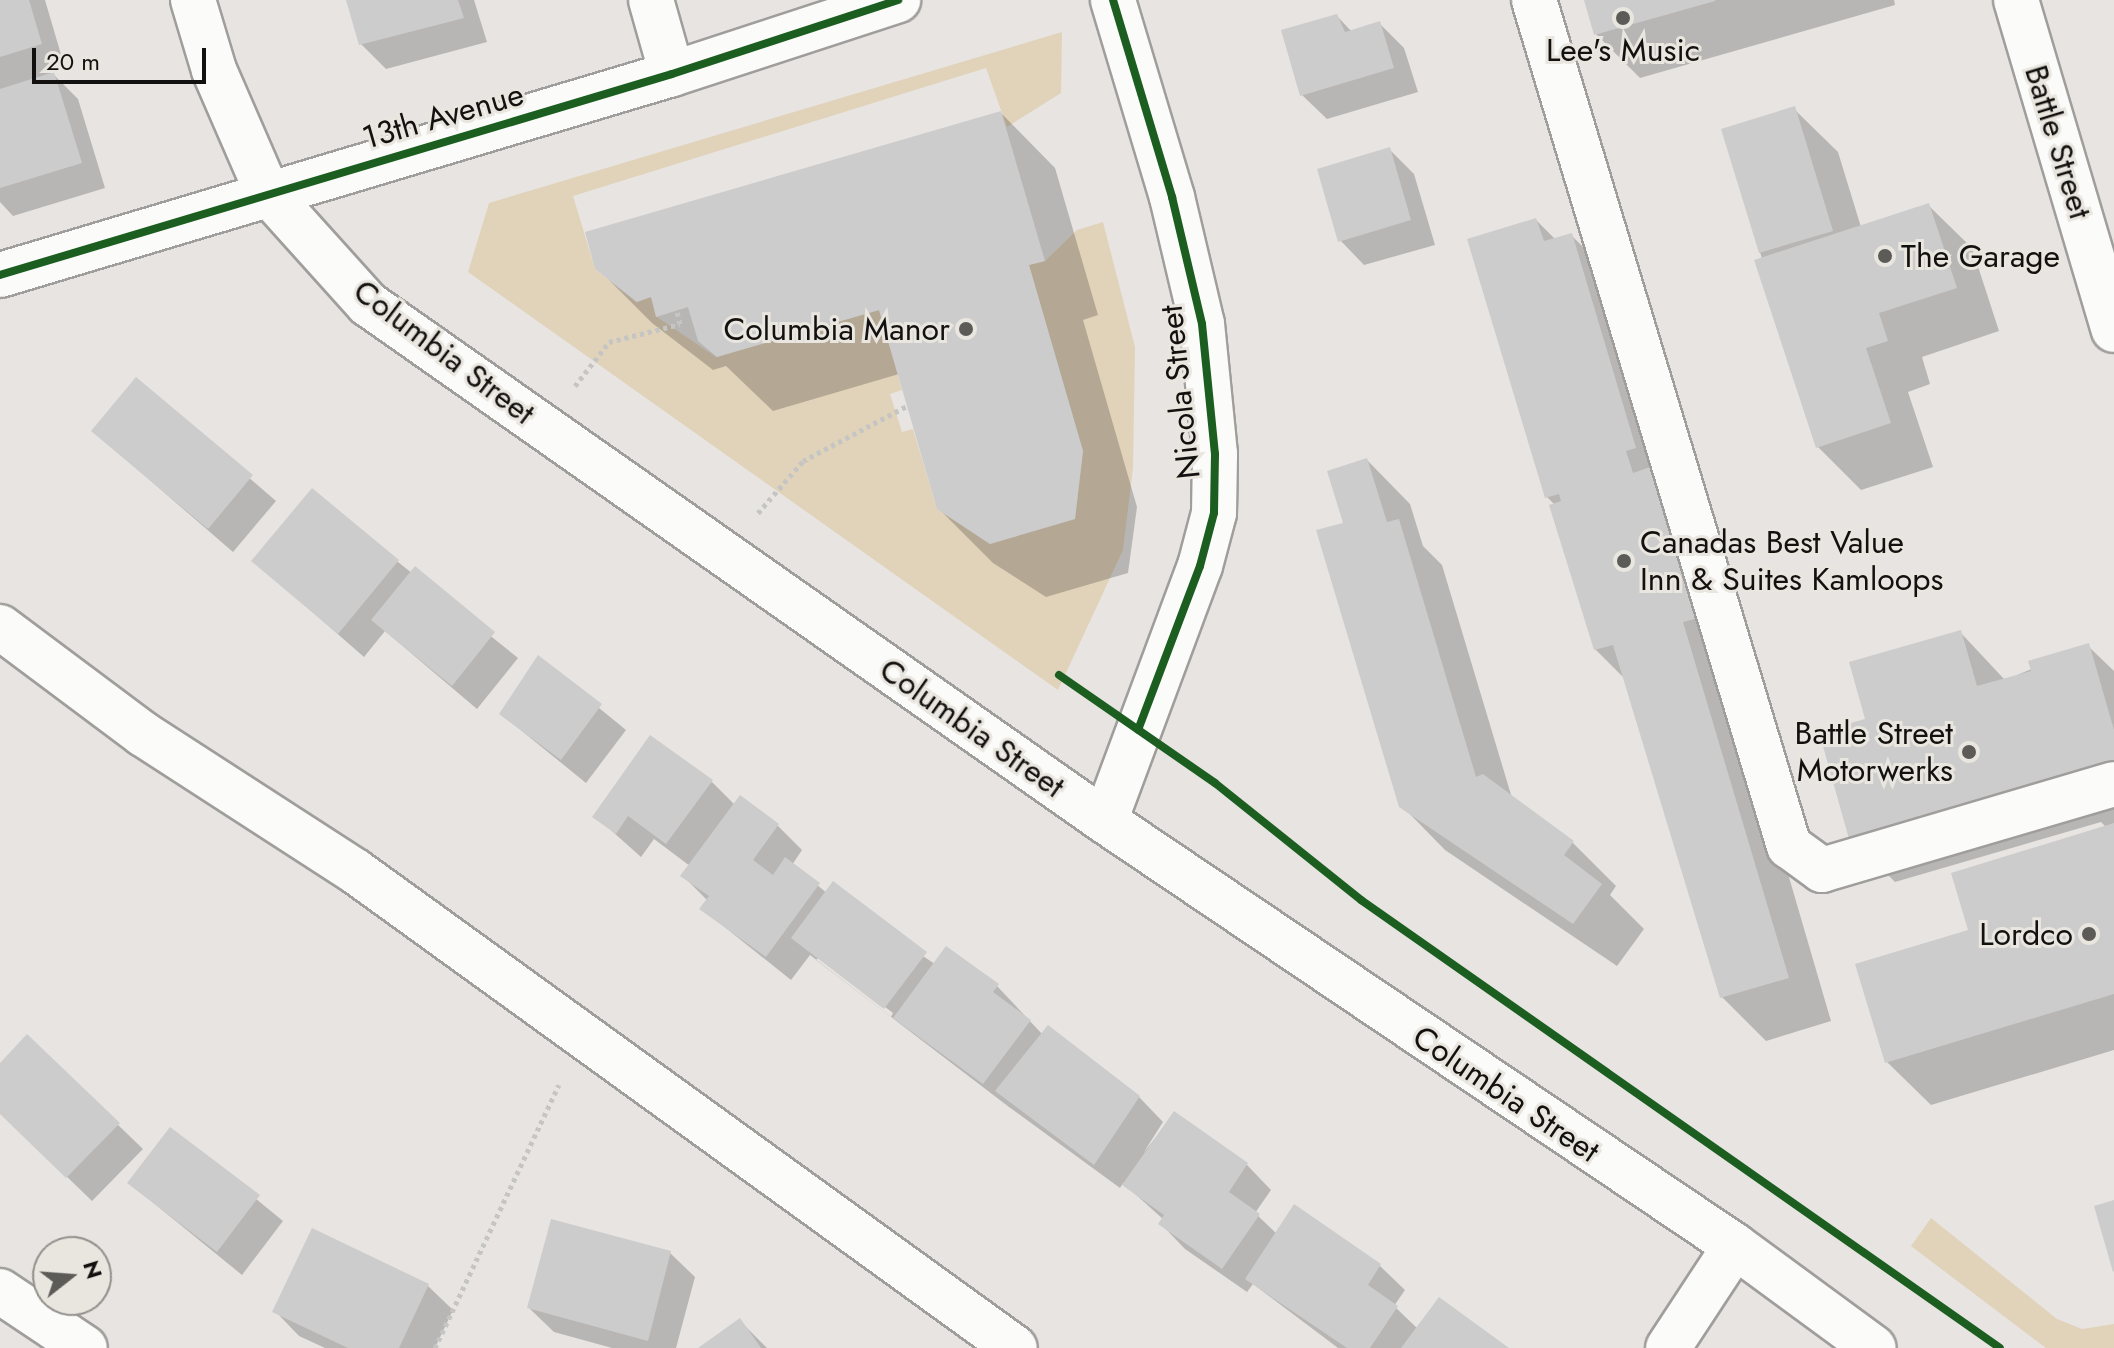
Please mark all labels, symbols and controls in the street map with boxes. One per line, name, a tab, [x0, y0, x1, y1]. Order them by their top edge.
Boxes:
marker: Lee's Music	[1614, 9, 1632, 27]
place label: Lee's Music	[1546, 31, 1700, 69]
scale bar	[36, 32, 210, 82]
text: 20 m	[46, 44, 100, 79]
street label: Battle Street	[2016, 61, 2100, 223]
street label: 13th Avenue	[358, 75, 528, 157]
place label: The Garage	[1901, 237, 2060, 275]
marker: The Garage	[1876, 247, 1894, 265]
street label: Columbia Street	[346, 272, 542, 432]
street label: Nicola Street	[1152, 303, 1208, 481]
place label: Columbia Manor	[723, 310, 950, 348]
marker: Columbia Manor	[957, 320, 975, 338]
place label: Canadas Best Value Inn & Suites Kamloops	[1640, 524, 1943, 599]
marker: Canadas Best Value Inn & Suites Kamloops	[1615, 552, 1633, 570]
street label: Columbia Street	[872, 650, 1072, 806]
place label: Battle Street Motorwerks	[1795, 715, 1953, 790]
marker: Battle Street Motorwerks	[1960, 743, 1978, 761]
place label: Lordco	[1979, 915, 2073, 953]
marker: Lordco	[2080, 925, 2098, 943]
street label: Columbia Street	[1406, 1018, 1606, 1170]
north arrow	[32, 1236, 112, 1316]
text: N	[75, 1257, 111, 1283]

